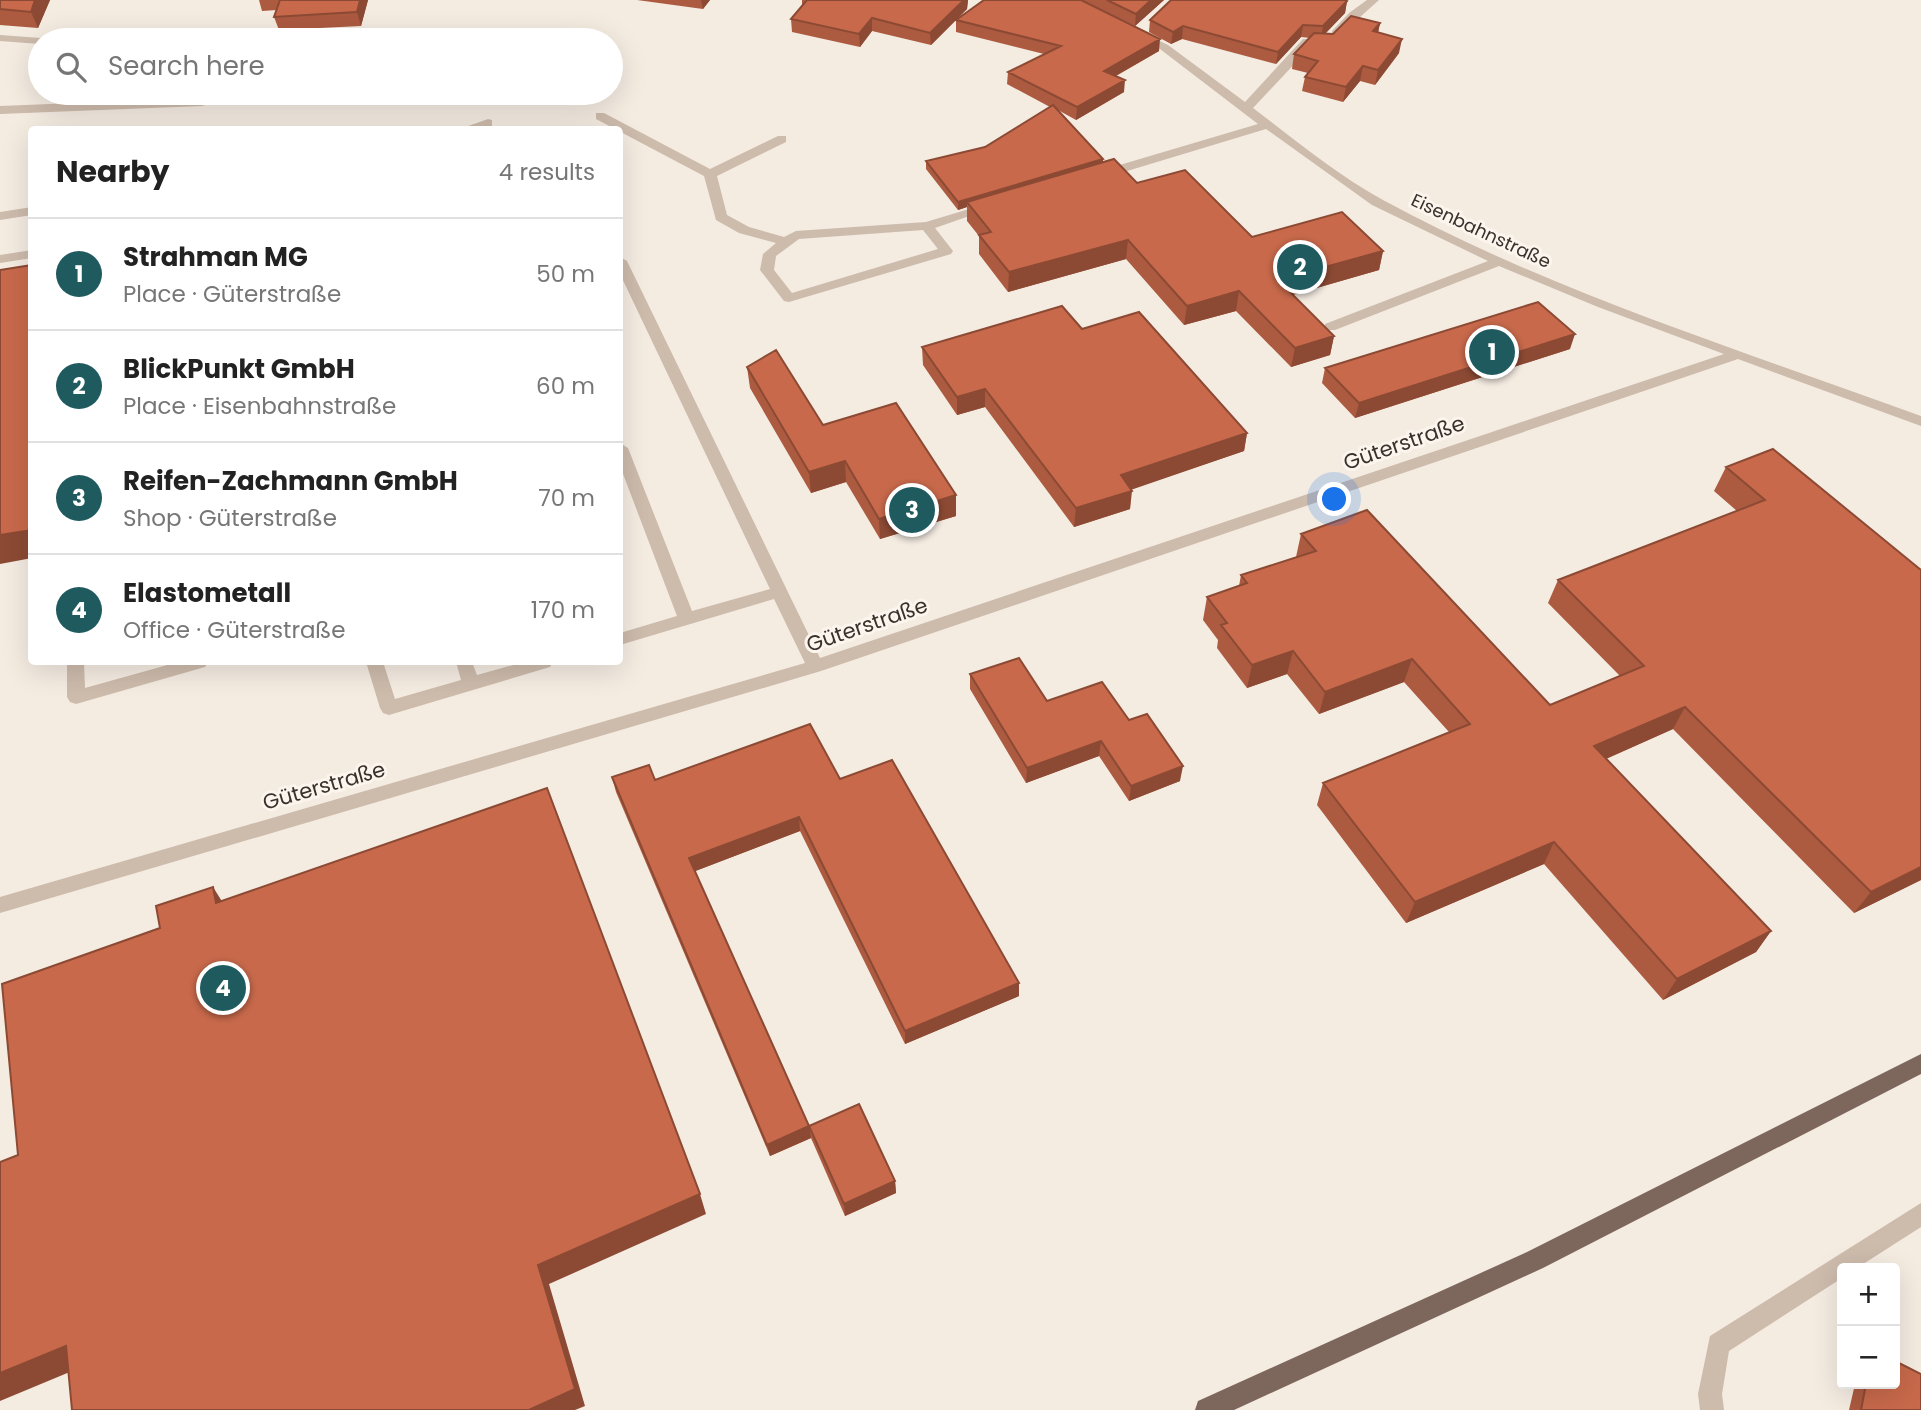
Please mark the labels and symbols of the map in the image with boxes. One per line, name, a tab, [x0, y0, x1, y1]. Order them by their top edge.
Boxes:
street label: Eisenbahnstraße	[1407, 187, 1555, 274]
pin: 2	[1277, 241, 1323, 293]
pin: 1	[1469, 326, 1515, 378]
street label: Güterstraße	[1339, 408, 1468, 477]
your location	[1317, 482, 1351, 516]
pin: 3	[889, 484, 935, 536]
street label: Güterstraße	[802, 590, 931, 659]
street label: Güterstraße	[259, 754, 389, 817]
pin: 4	[200, 962, 246, 1014]

